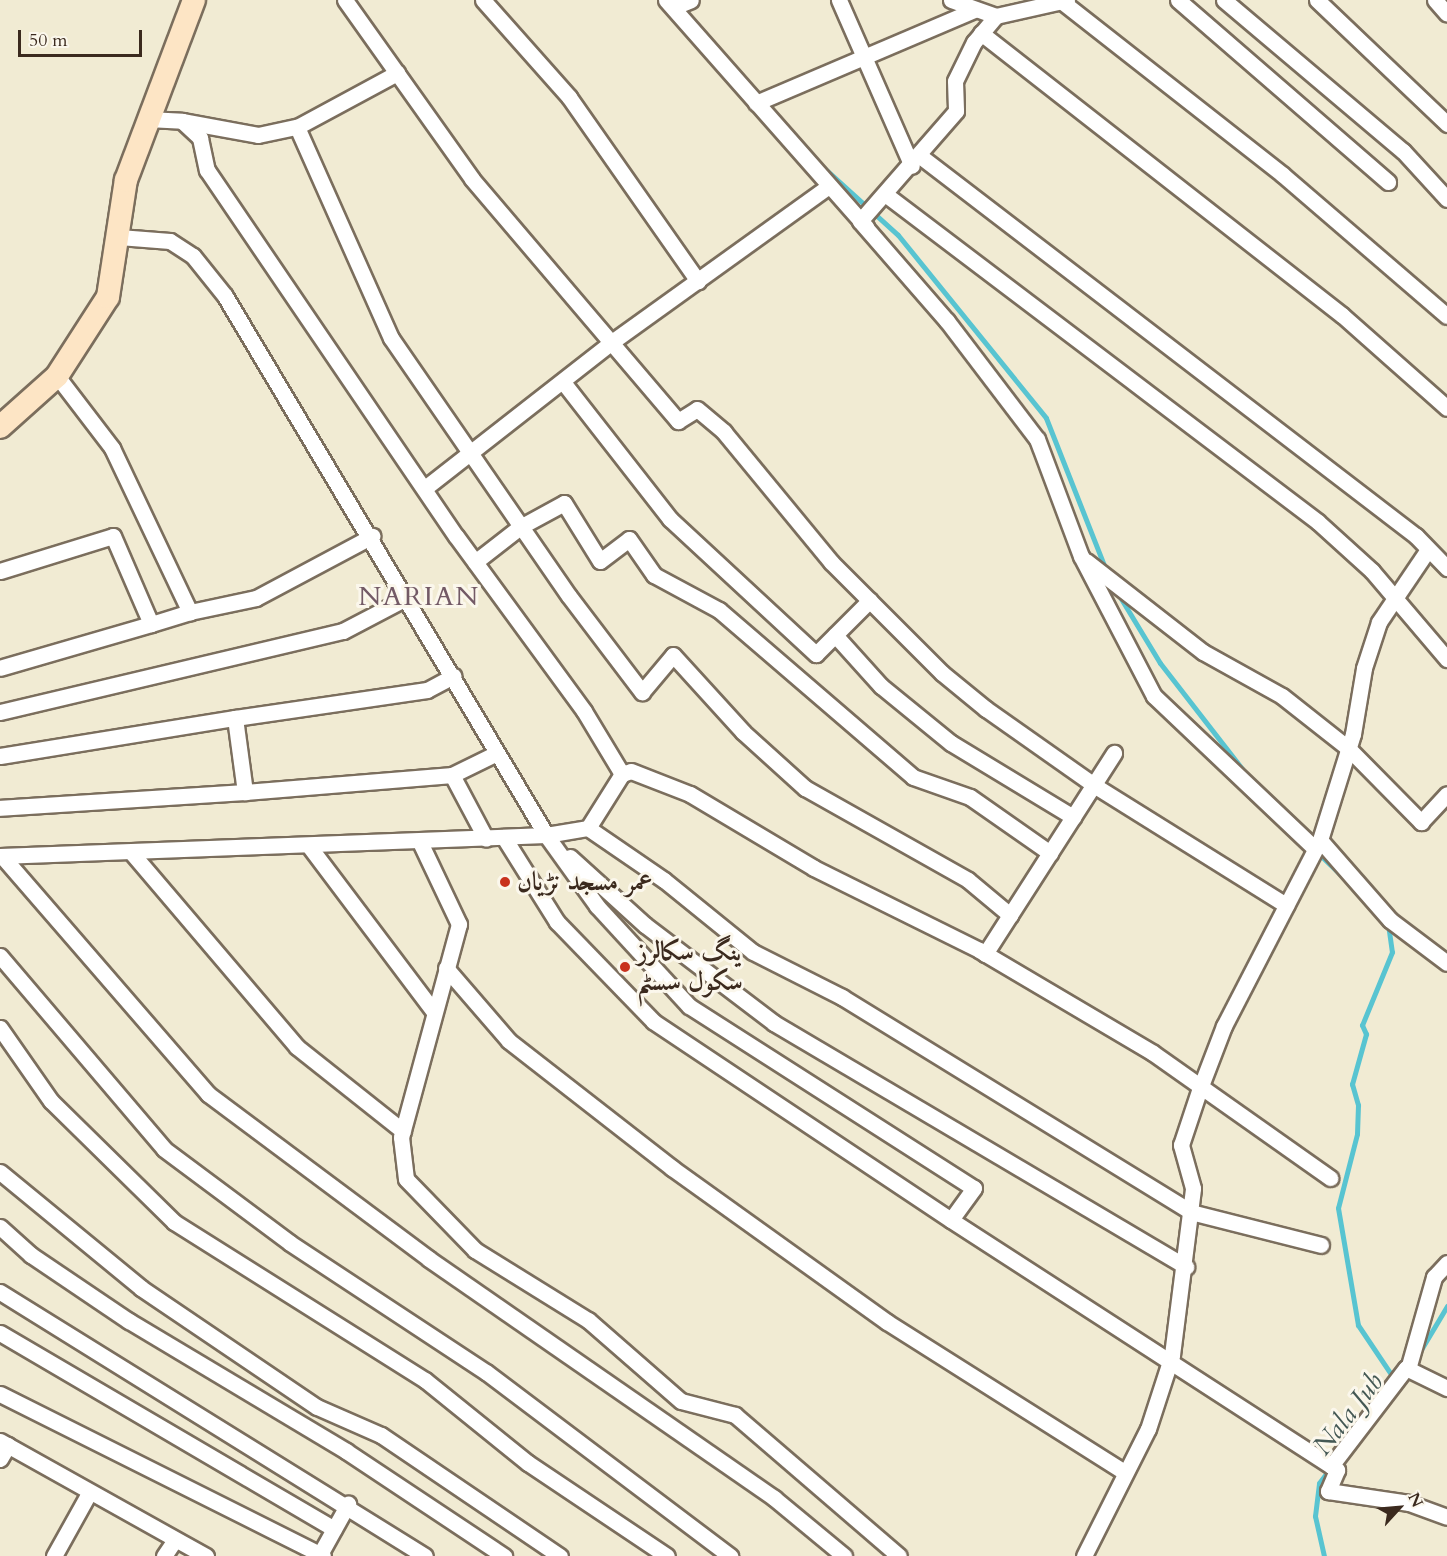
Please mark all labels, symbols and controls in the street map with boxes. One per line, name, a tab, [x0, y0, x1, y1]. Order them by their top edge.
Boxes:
scale bar	[21, 18, 146, 56]
text: 50 m	[29, 28, 68, 53]
district label: NARIAN	[358, 581, 480, 613]
place label: عمر مسجد نڑیاں	[517, 866, 652, 898]
marker: عمر مسجد نڑیاں	[498, 875, 512, 889]
place label: ینگ سکالرز سکول سسٹم	[637, 936, 743, 998]
marker: ینگ سکالرز سکول سسٹم	[618, 960, 632, 974]
water label: Nala Jub	[1306, 1367, 1390, 1461]
north arrow	[1369, 1478, 1429, 1538]
text: N	[1402, 1489, 1428, 1511]

